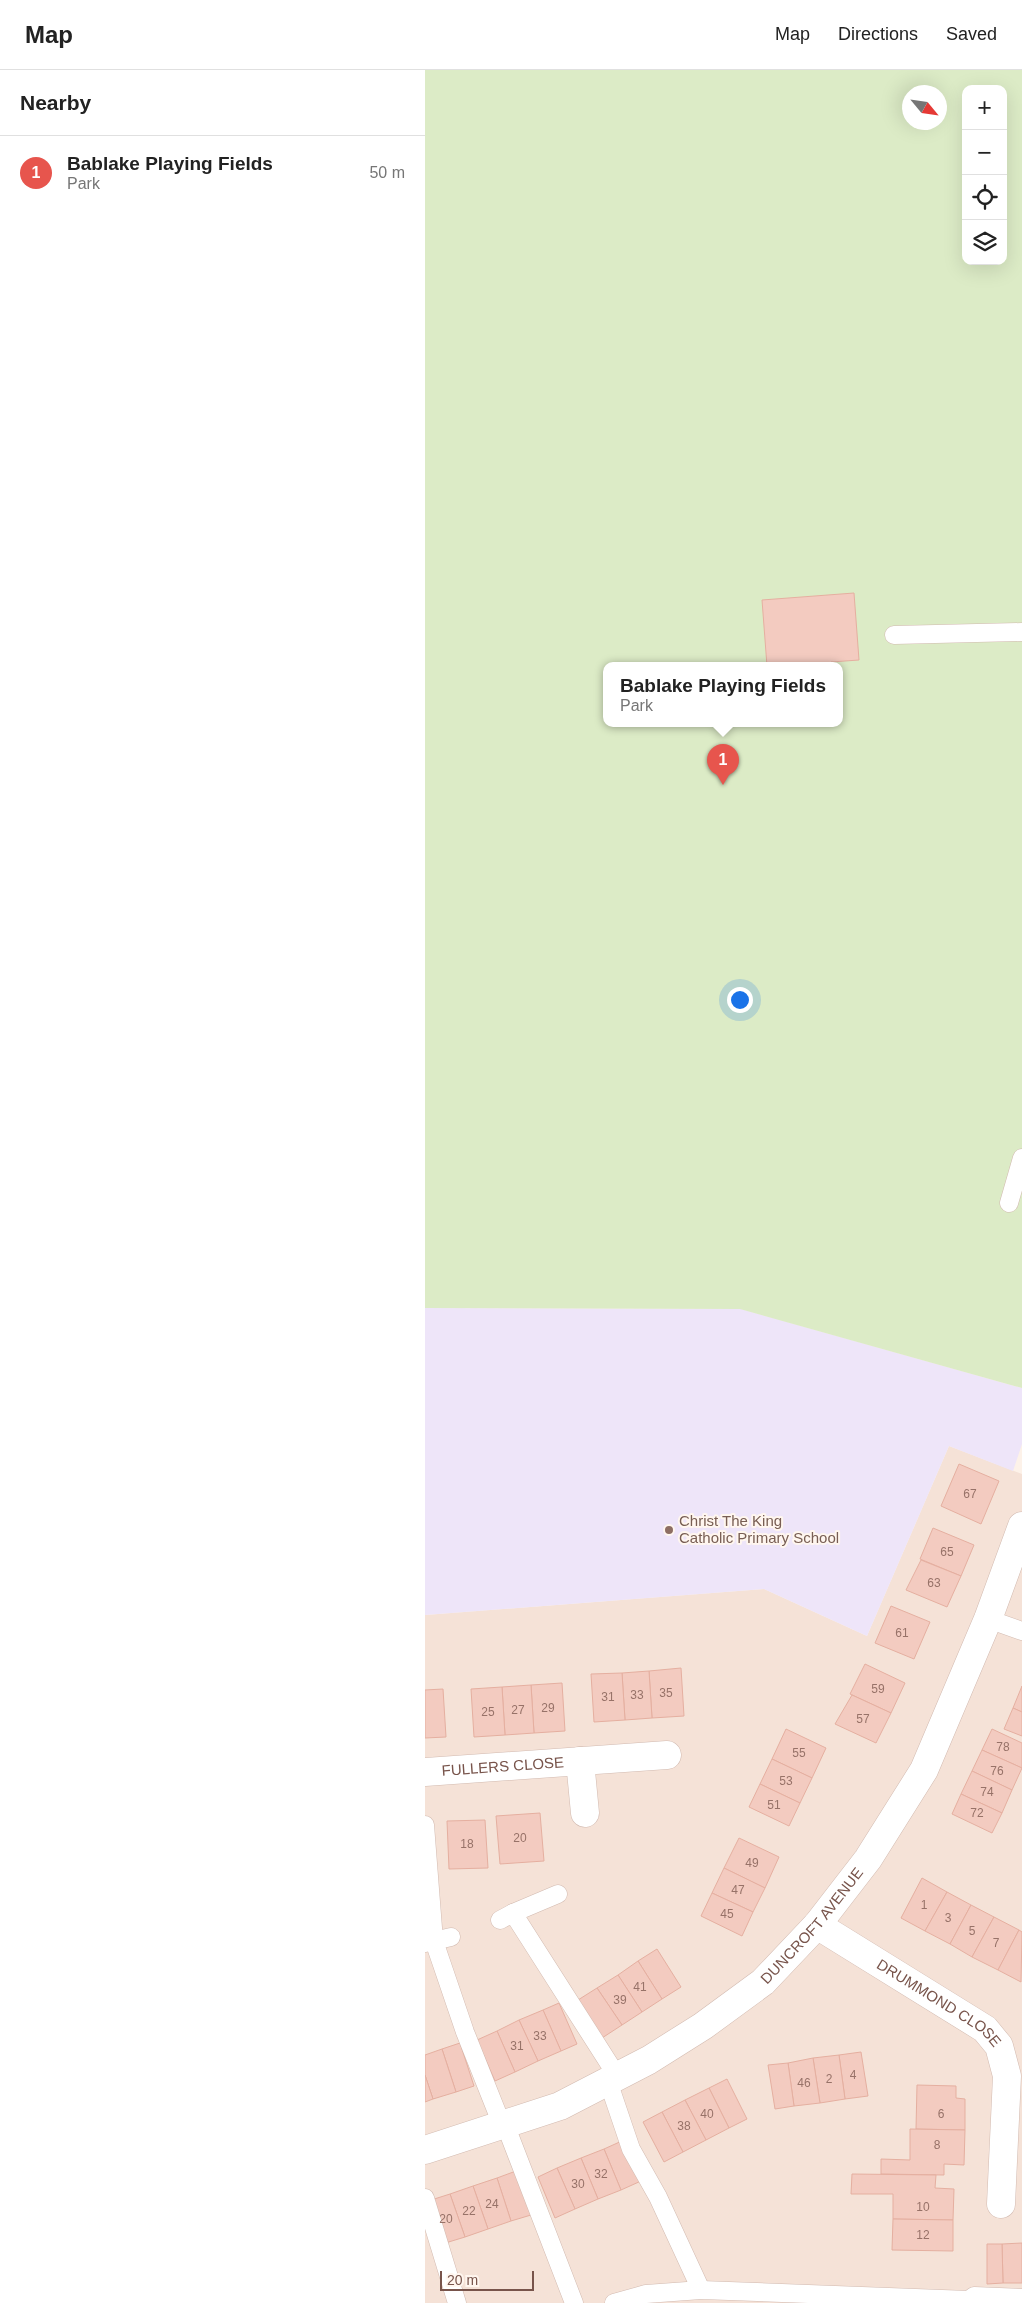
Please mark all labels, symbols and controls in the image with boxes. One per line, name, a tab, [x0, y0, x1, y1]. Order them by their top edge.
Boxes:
text: Map	[25, 21, 73, 48]
text: Map	[775, 24, 810, 44]
text: Directions	[838, 24, 918, 44]
text: Saved	[946, 24, 997, 44]
north arrow	[902, 85, 947, 130]
map controls	[962, 85, 1007, 265]
button: +	[962, 85, 1007, 130]
text: Nearby	[20, 91, 91, 114]
button: −	[962, 130, 1007, 175]
text: Bablake Playing Fields	[67, 153, 273, 174]
text: 1	[32, 164, 40, 181]
text: 50 m	[369, 164, 405, 181]
text: Park	[67, 175, 100, 192]
button: locate	[962, 175, 1007, 220]
button: layers	[962, 220, 1007, 265]
popup	[603, 662, 843, 727]
text: Bablake Playing Fields	[620, 675, 826, 696]
text: Park	[620, 697, 653, 714]
pin: 1	[707, 744, 739, 785]
your location	[727, 987, 753, 1013]
house number: 67	[963, 1487, 977, 1501]
place label: Christ The King Catholic Primary School	[679, 1512, 839, 1546]
marker: Christ The King Catholic Primary School	[663, 1524, 675, 1536]
house number: 65	[940, 1545, 954, 1559]
house number: 63	[927, 1576, 941, 1590]
house number: 61	[895, 1626, 909, 1640]
house number: 59	[871, 1682, 885, 1696]
house number: 35	[659, 1686, 673, 1700]
house number: 33	[630, 1688, 644, 1702]
house number: 31	[601, 1690, 615, 1704]
house number: 29	[541, 1701, 555, 1715]
house number: 27	[511, 1703, 525, 1717]
house number: 25	[481, 1705, 495, 1719]
house number: 57	[856, 1712, 870, 1726]
house number: 78	[996, 1740, 1010, 1754]
house number: 55	[792, 1746, 806, 1760]
street label: FULLERS CLOSE	[441, 1753, 565, 1779]
house number: 76	[990, 1764, 1004, 1778]
house number: 53	[779, 1774, 793, 1788]
house number: 74	[980, 1785, 994, 1799]
house number: 51	[767, 1798, 781, 1812]
house number: 72	[970, 1806, 984, 1820]
house number: 20	[513, 1831, 527, 1845]
house number: 18	[460, 1837, 474, 1851]
house number: 49	[745, 1856, 759, 1870]
street label: DUNCROFT AVENUE	[757, 1864, 866, 1987]
house number: 47	[731, 1883, 745, 1897]
house number: 1	[921, 1898, 928, 1912]
house number: 45	[720, 1907, 734, 1921]
house number: 3	[945, 1911, 952, 1925]
house number: 5	[969, 1924, 976, 1938]
house number: 7	[993, 1936, 1000, 1950]
street label: DRUMMOND CLOSE	[874, 1955, 1005, 2050]
house number: 41	[633, 1980, 647, 1994]
house number: 39	[613, 1993, 627, 2007]
house number: 33	[533, 2029, 547, 2043]
house number: 31	[510, 2039, 524, 2053]
house number: 4	[850, 2068, 857, 2082]
house number: 2	[826, 2072, 833, 2086]
house number: 46	[797, 2076, 811, 2090]
house number: 40	[700, 2107, 714, 2121]
house number: 6	[938, 2107, 945, 2121]
house number: 38	[677, 2119, 691, 2133]
house number: 8	[934, 2138, 941, 2152]
house number: 32	[594, 2167, 608, 2181]
house number: 30	[571, 2177, 585, 2191]
house number: 24	[485, 2197, 499, 2211]
house number: 10	[916, 2200, 930, 2214]
house number: 22	[462, 2204, 476, 2218]
house number: 20	[439, 2212, 453, 2226]
house number: 12	[916, 2228, 930, 2242]
scale bar	[440, 2268, 534, 2291]
text: 20 m	[447, 2272, 478, 2288]

